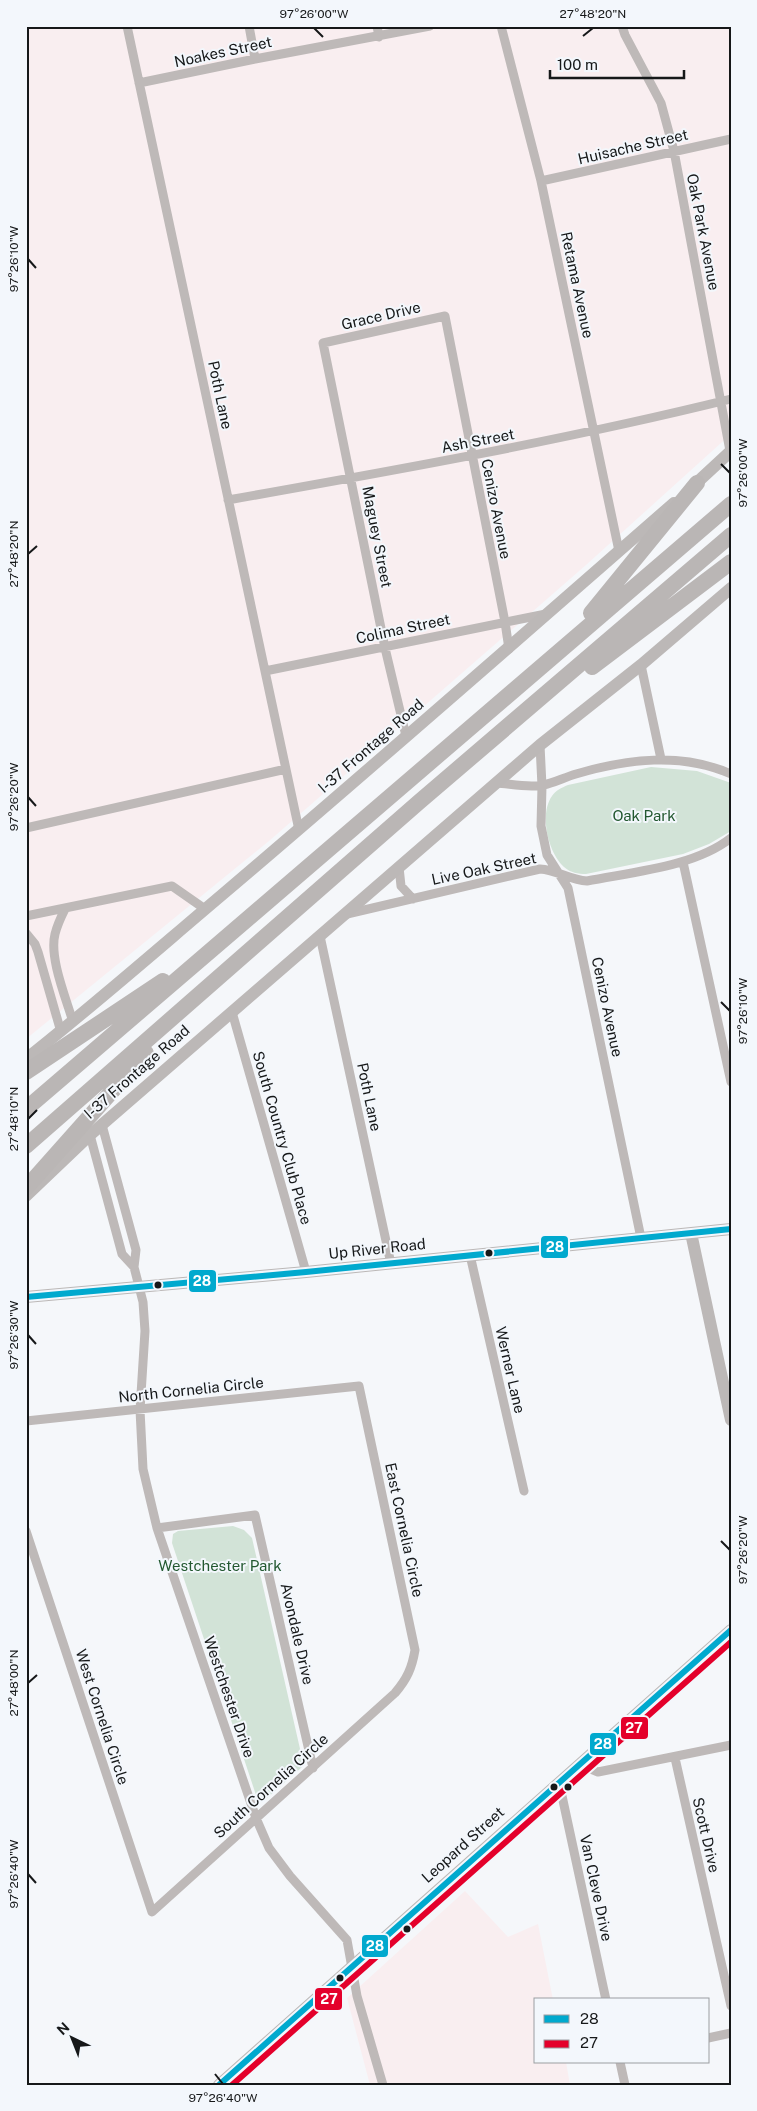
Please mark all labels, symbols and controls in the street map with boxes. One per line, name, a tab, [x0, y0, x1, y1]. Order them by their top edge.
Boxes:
text: 97°26'00"W	[280, 7, 349, 21]
text: 27°48'20"N	[560, 7, 626, 21]
street label: Noakes Street	[173, 33, 273, 70]
scale bar	[550, 48, 683, 80]
text: 100 m	[557, 56, 598, 73]
street label: Huisache Street	[576, 126, 690, 167]
street label: Oak Park Avenue	[684, 172, 723, 292]
text: 97°26'10"W	[7, 225, 21, 292]
street label: Retama Avenue	[558, 230, 597, 340]
street label: Grace Drive	[340, 298, 422, 333]
street label: Poth Lane	[205, 359, 236, 431]
street label: Ash Street	[440, 425, 516, 456]
text: 97°26'00"W	[736, 438, 750, 507]
street label: Cenizo Avenue	[478, 457, 515, 561]
street label: Maguey Street	[359, 485, 396, 589]
text: 27°48'20"N	[7, 521, 21, 587]
street label: Colima Street	[354, 610, 452, 647]
street label: I-37 Frontage Road	[315, 695, 427, 796]
text: 97°26'20"W	[7, 762, 21, 831]
park label: Oak Park	[612, 807, 676, 824]
street label: Live Oak Street	[430, 849, 538, 888]
street label: Cenizo Avenue	[589, 955, 626, 1058]
text: 97°26'10"W	[736, 977, 750, 1044]
street label: I-37 Frontage Road	[81, 1021, 193, 1122]
street label: South Country Club Place	[250, 1049, 315, 1227]
street label: Poth Lane	[354, 1061, 385, 1133]
text: 27°48'10"N	[7, 1087, 21, 1151]
street label: Up River Road	[327, 1235, 426, 1262]
line badge: 28	[540, 1235, 569, 1259]
text: 28	[546, 1239, 564, 1255]
unlabelled marker	[484, 1248, 494, 1258]
line badge: 28	[188, 1269, 217, 1293]
text: 28	[193, 1273, 211, 1289]
unlabelled marker	[153, 1280, 163, 1290]
text: 97°26'30"W	[7, 1300, 21, 1370]
street label: Werner Lane	[492, 1325, 529, 1415]
street label: North Cornelia Circle	[117, 1373, 264, 1406]
street label: East Cornelia Circle	[382, 1461, 427, 1599]
text: 97°26'20"W	[736, 1515, 750, 1584]
park label: Westchester Park	[158, 1557, 282, 1574]
street label: Avondale Drive	[278, 1581, 317, 1686]
street label: Westchester Drive	[201, 1634, 258, 1760]
street label: West Cornelia Circle	[73, 1647, 132, 1787]
text: 27°48'00"N	[7, 1650, 21, 1716]
line badge: 27	[620, 1716, 649, 1740]
text: 27	[625, 1720, 643, 1736]
street label: South Cornelia Circle	[210, 1730, 331, 1841]
line badge: 28	[589, 1732, 617, 1756]
text: 28	[594, 1736, 612, 1752]
unlabelled marker	[549, 1782, 559, 1792]
unlabelled marker	[563, 1782, 573, 1792]
street label: Scott Drive	[690, 1796, 723, 1874]
street label: Leopard Street	[418, 1803, 507, 1886]
street label: Van Cleve Drive	[577, 1833, 616, 1943]
text: 97°26'40"W	[7, 1839, 21, 1909]
unlabelled marker	[402, 1924, 412, 1934]
line badge: 28	[361, 1934, 389, 1958]
text: 28	[366, 1938, 384, 1954]
unlabelled marker	[335, 1973, 345, 1983]
line badge: 27	[314, 1987, 343, 2011]
text: 27	[320, 1991, 338, 2007]
legend	[534, 1998, 710, 2064]
text: 28	[580, 2010, 599, 2027]
north arrow	[48, 2014, 98, 2064]
text: N	[54, 2019, 73, 2038]
text: 27	[580, 2034, 598, 2051]
text: 97°26'40"W	[188, 2091, 258, 2105]

